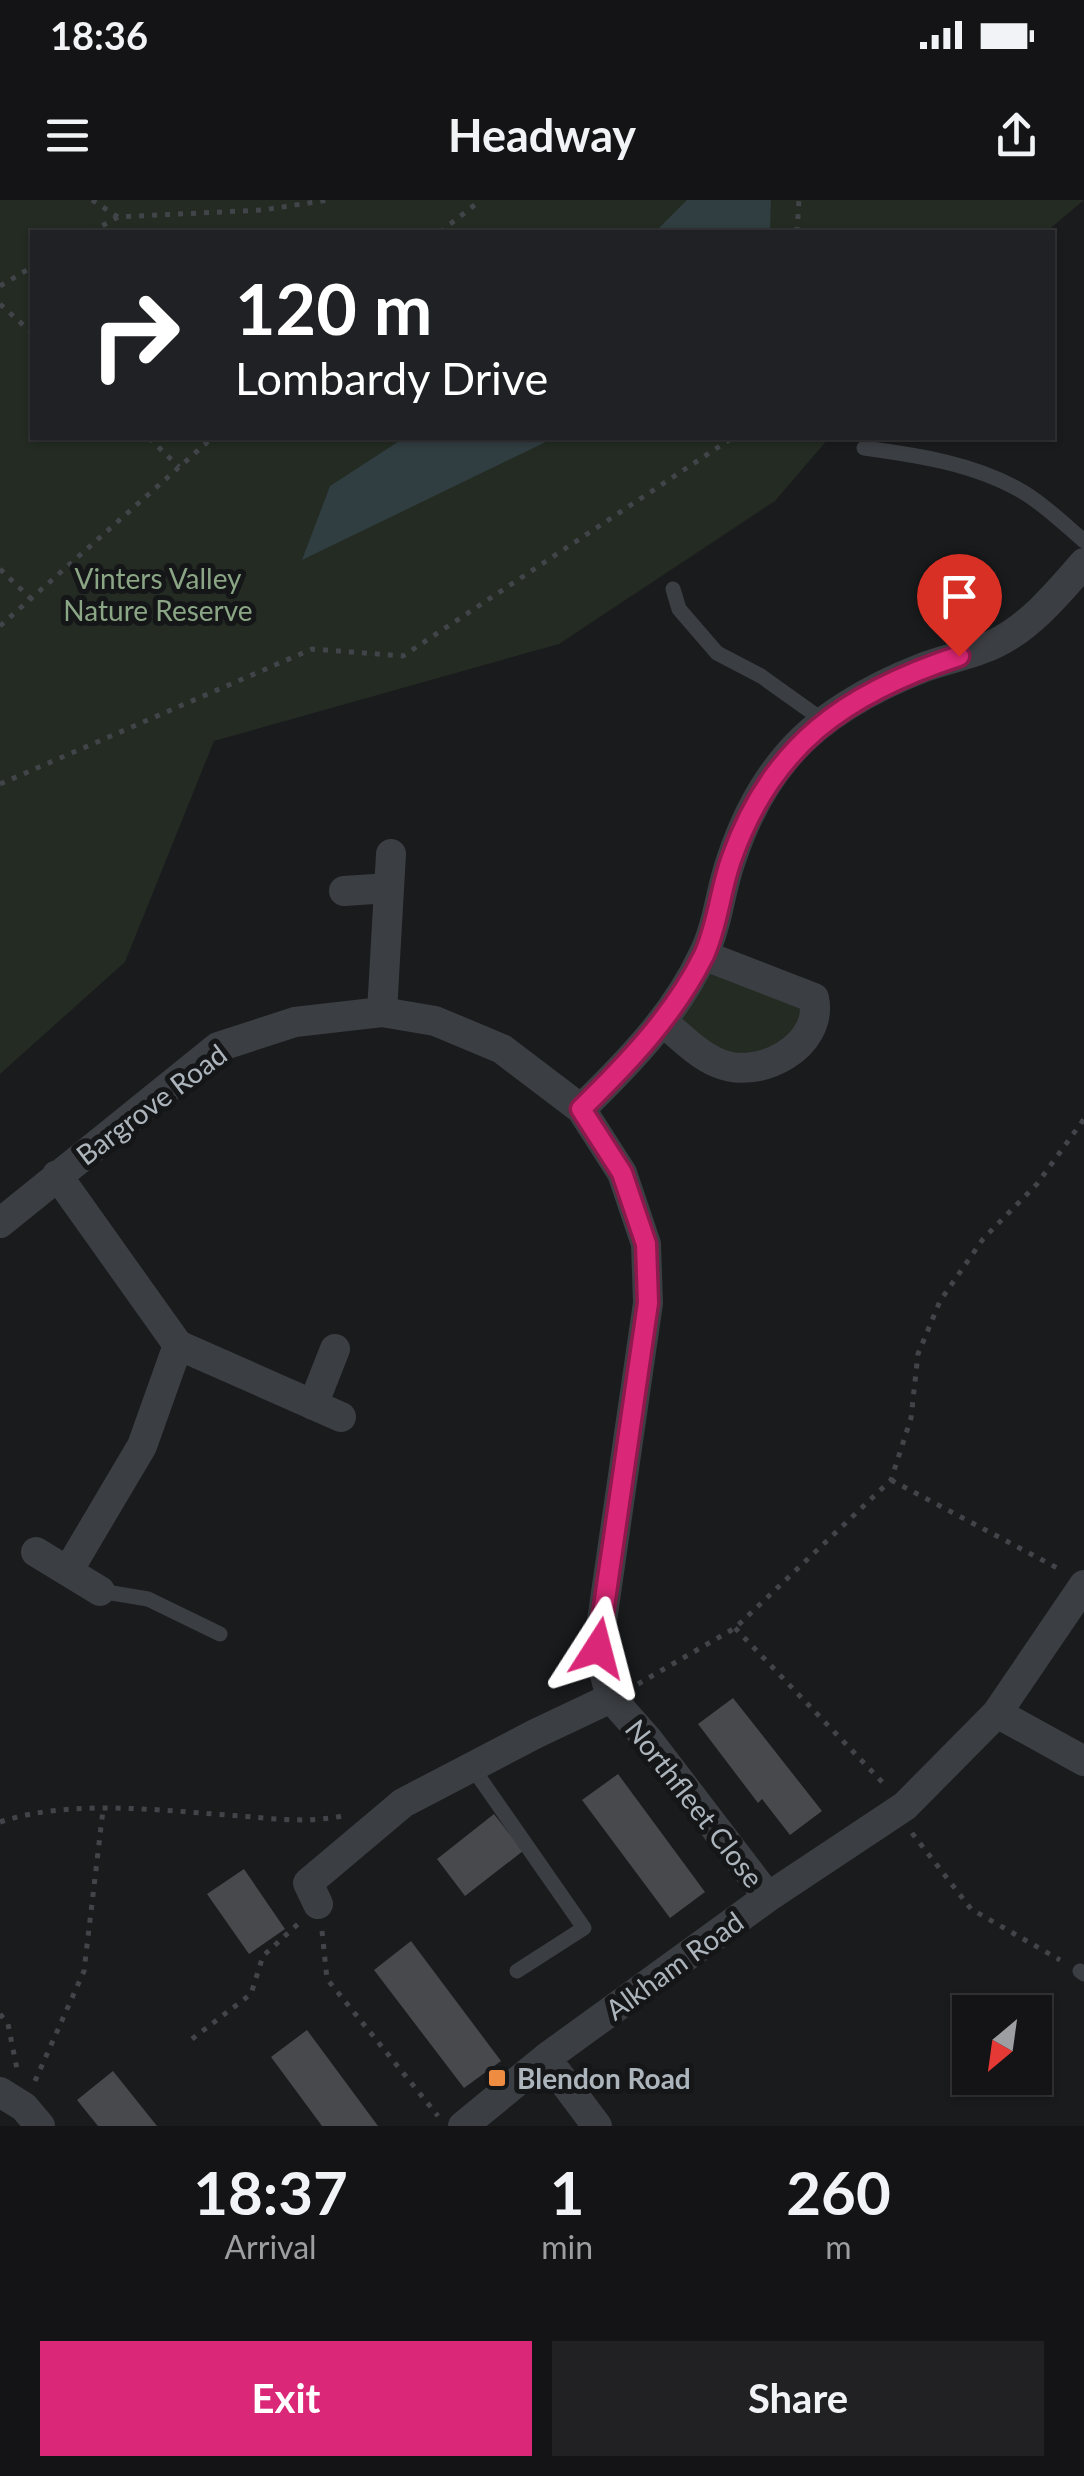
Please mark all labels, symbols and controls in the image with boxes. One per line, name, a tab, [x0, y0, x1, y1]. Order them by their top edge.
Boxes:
text: 18:36	[50, 12, 148, 58]
icon: menu	[40, 108, 95, 163]
text: Headway	[448, 108, 636, 162]
icon: share	[989, 108, 1044, 163]
text: 120 m	[235, 266, 432, 350]
icon: right	[70, 270, 200, 400]
text: Lombardy Drive	[235, 351, 548, 405]
pin	[917, 554, 1002, 657]
park label: Vinters Valley Nature Reserve	[63, 561, 253, 627]
icon: arrive	[932, 569, 987, 624]
street label: Bargrove Road	[69, 1036, 233, 1172]
position arrow	[546, 1596, 650, 1700]
street label: Northfleet Close	[619, 1712, 771, 1894]
street label: Alkham Road	[599, 1904, 749, 2026]
north arrow	[952, 1995, 1052, 2095]
map controls	[952, 1995, 1052, 2095]
place label: Blendon Road	[517, 2061, 691, 2095]
marker: Blendon Road	[486, 2067, 508, 2089]
text: 18:37	[193, 2156, 348, 2228]
text: 1	[550, 2156, 585, 2228]
text: 260	[786, 2156, 891, 2228]
text: Arrival	[224, 2227, 317, 2266]
text: min	[541, 2227, 593, 2266]
text: m	[825, 2227, 852, 2266]
button: Exit	[40, 2341, 532, 2456]
button: Share	[552, 2341, 1044, 2456]

